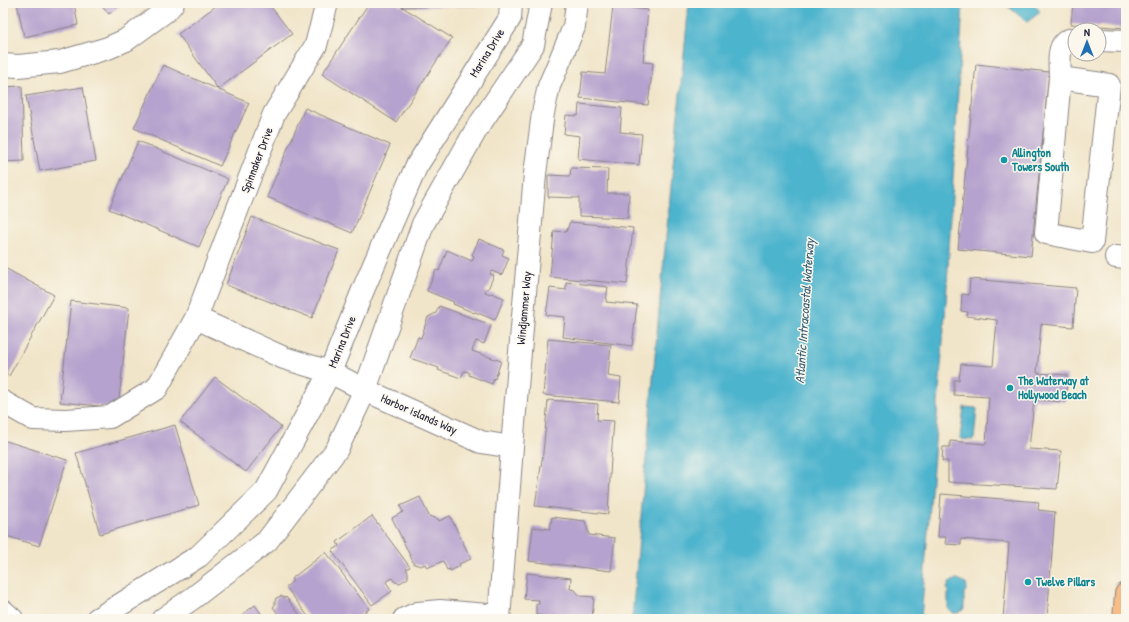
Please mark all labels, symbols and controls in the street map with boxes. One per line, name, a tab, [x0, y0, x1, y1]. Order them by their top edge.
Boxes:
north arrow	[1067, 22, 1107, 62]
street label: Marina Drive	[465, 25, 508, 80]
text: N	[1084, 25, 1090, 39]
street label: Spinnaker Drive	[236, 125, 277, 195]
place label: Allington Towers South	[1011, 144, 1070, 175]
marker: Allington Towers South	[999, 155, 1009, 165]
water label: Atlantic Intracoastal Waterway	[790, 237, 818, 384]
street label: Windjammer Way	[512, 271, 535, 345]
street label: Marina Drive	[323, 313, 360, 370]
place label: The Waterway at Hollywood Beach	[1017, 372, 1090, 404]
marker: The Waterway at Hollywood Beach	[1005, 383, 1015, 393]
street label: Harbor islands Way	[378, 389, 460, 438]
place label: Twelve Pillars	[1035, 573, 1095, 590]
marker: Twelve Pillars	[1023, 577, 1033, 587]

